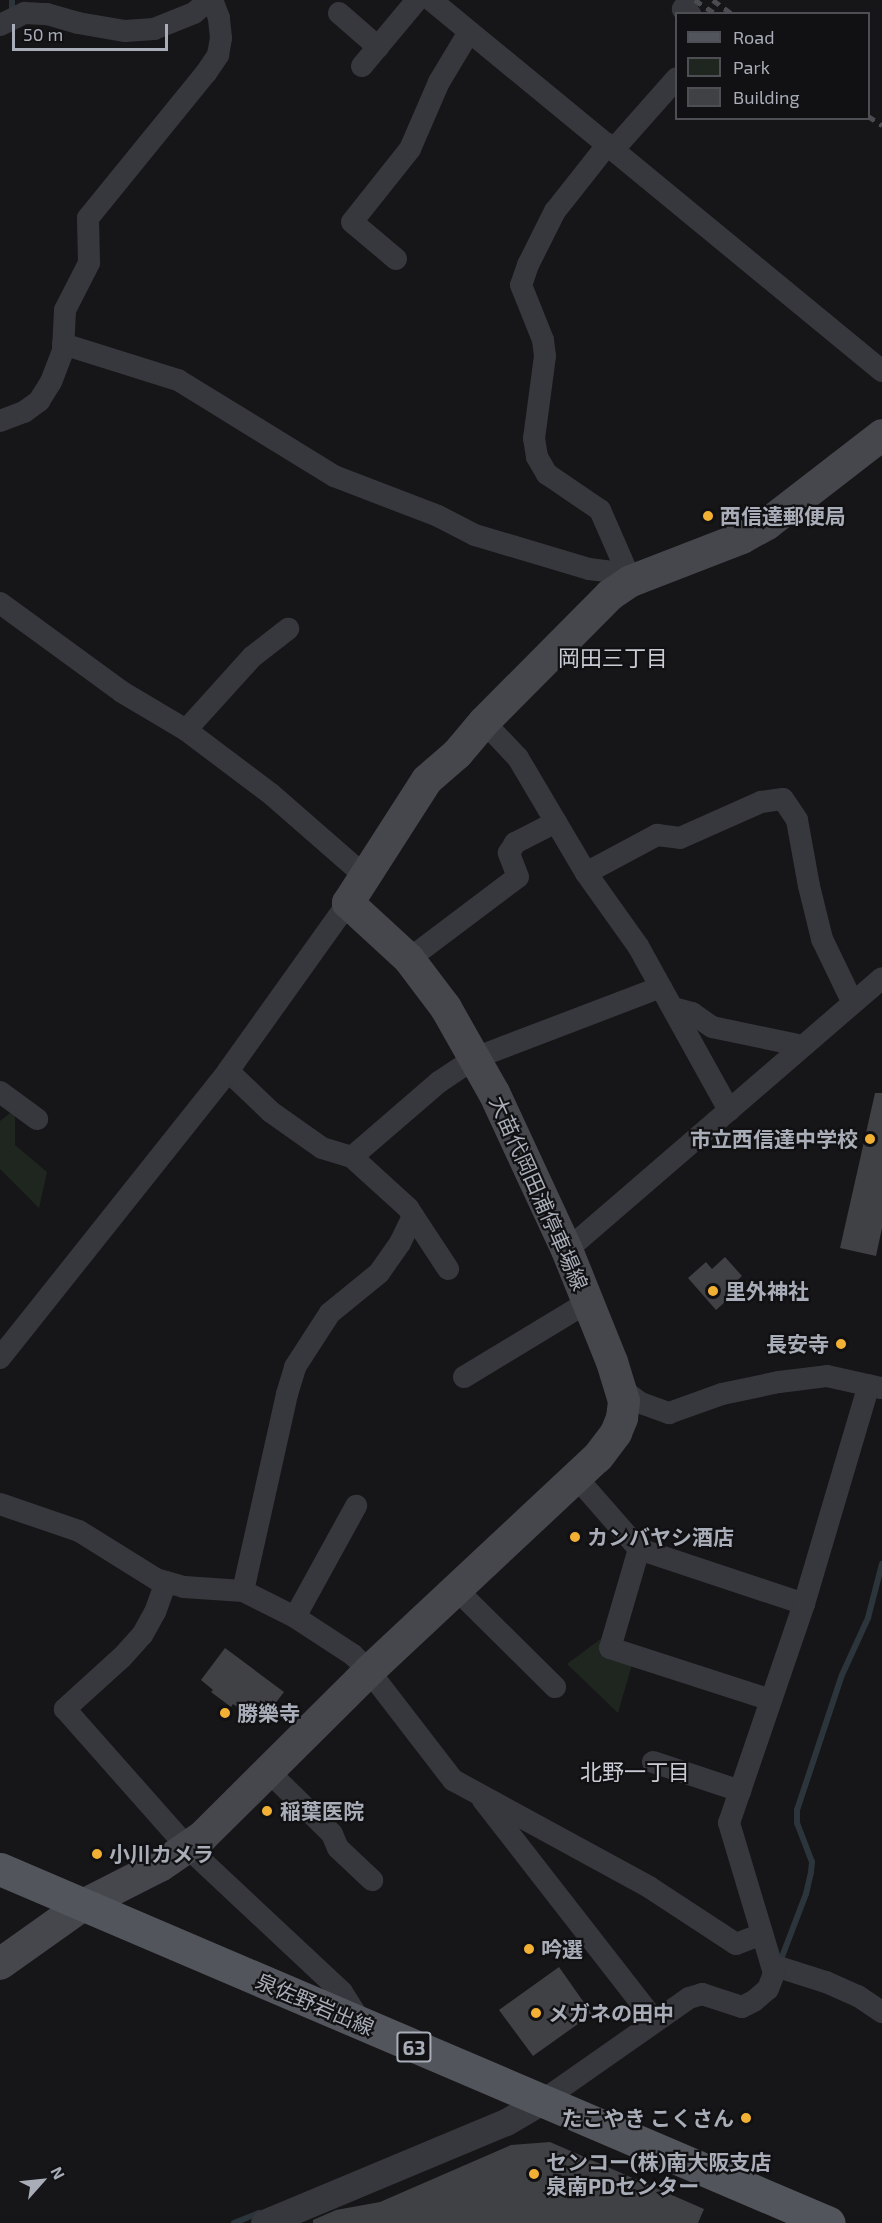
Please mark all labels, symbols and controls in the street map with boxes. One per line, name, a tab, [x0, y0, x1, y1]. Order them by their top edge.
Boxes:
scale bar	[15, 12, 171, 50]
legend	[675, 12, 870, 120]
text: 50 m	[23, 23, 63, 45]
text: Road	[733, 26, 774, 48]
text: Park	[733, 56, 770, 78]
text: Building	[733, 86, 800, 108]
place label: 西信達郵便局	[720, 503, 846, 529]
marker: 西信達郵便局	[701, 509, 715, 523]
district label: 岡田三丁目	[558, 645, 668, 671]
street label: 大苗代岡田浦停車場線	[485, 1092, 593, 1294]
place label: 市立西信達中学校	[690, 1126, 858, 1152]
marker: 市立西信達中学校	[863, 1132, 877, 1146]
place label: 里外神社	[725, 1278, 809, 1304]
marker: 里外神社	[706, 1284, 720, 1298]
place label: 長安寺	[766, 1331, 829, 1357]
marker: 長安寺	[834, 1337, 848, 1351]
place label: カンバヤシ酒店	[587, 1524, 734, 1550]
marker: カンバヤシ酒店	[568, 1530, 582, 1544]
place label: 勝樂寺	[237, 1700, 300, 1726]
marker: 勝樂寺	[218, 1706, 232, 1720]
district label: 北野一丁目	[580, 1759, 690, 1785]
place label: 稲葉医院	[280, 1798, 364, 1824]
marker: 稲葉医院	[258, 1802, 276, 1820]
place label: 小川カメラ	[109, 1841, 214, 1867]
marker: 小川カメラ	[90, 1847, 104, 1861]
place label: 吟選	[541, 1936, 583, 1962]
marker: 吟選	[522, 1942, 536, 1956]
street label: 泉佐野岩出線	[252, 1968, 378, 2040]
place label: メガネの田中	[548, 2000, 674, 2026]
marker: メガネの田中	[529, 2006, 543, 2020]
road number: 63	[396, 2030, 432, 2064]
place label: たこやき こくさん	[561, 2105, 734, 2131]
marker: たこやき こくさん	[739, 2111, 753, 2125]
place label: センコー(株)南大阪支店 泉南PDセンター	[546, 2149, 771, 2199]
north arrow	[12, 2151, 72, 2211]
text: N	[47, 2163, 70, 2182]
marker: センコー(株)南大阪支店 泉南PDセンター	[527, 2167, 541, 2181]

